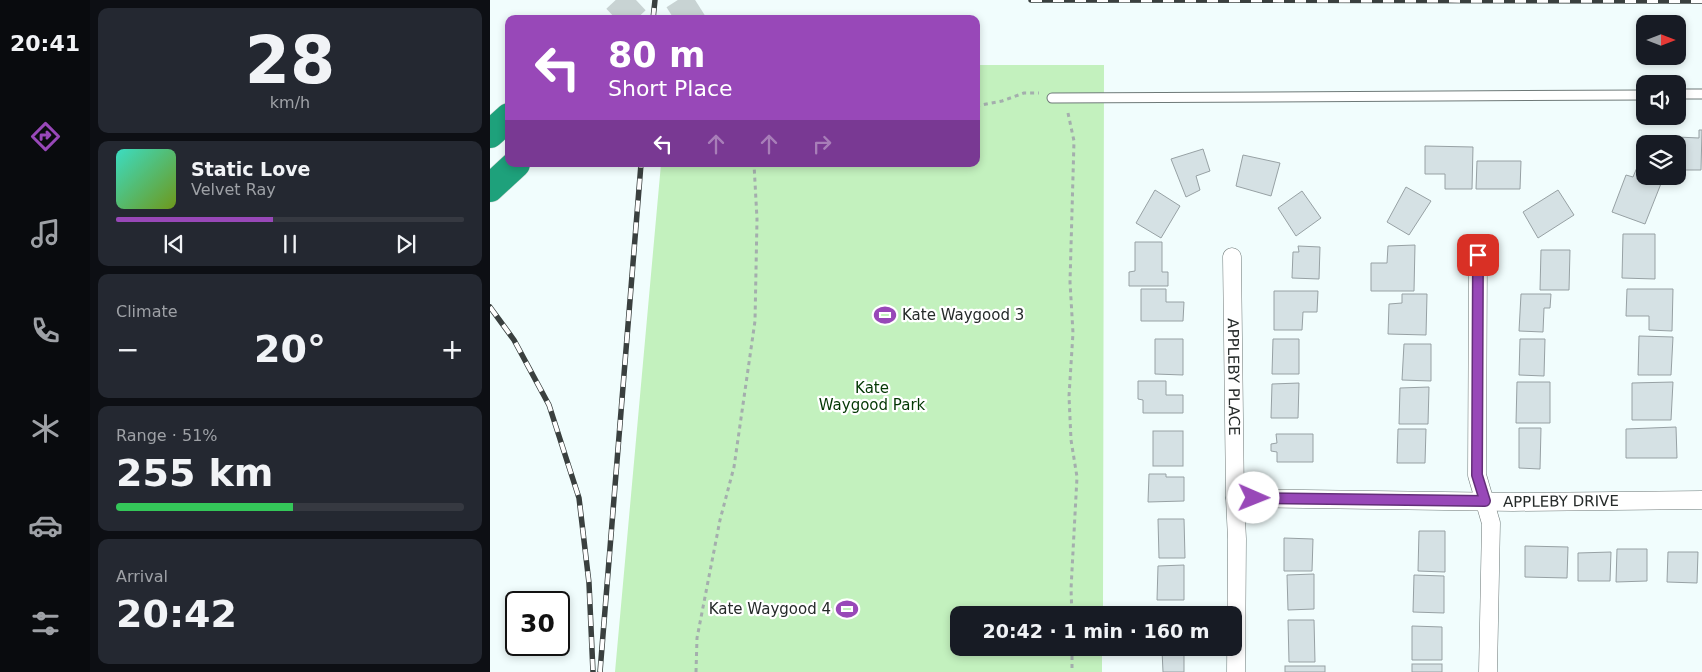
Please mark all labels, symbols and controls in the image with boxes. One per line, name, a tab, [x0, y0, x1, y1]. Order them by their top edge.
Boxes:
north arrow	[1636, 15, 1686, 65]
map controls	[1636, 15, 1686, 185]
text: 28	[245, 23, 335, 98]
text: 20:41	[10, 31, 80, 56]
icon: left	[525, 35, 590, 100]
text: 80 m	[608, 35, 705, 75]
button: sound	[1636, 75, 1686, 125]
text: Short Place	[608, 76, 733, 101]
text: km/h	[270, 93, 310, 112]
icon: directions	[28, 119, 63, 154]
icon: left	[649, 130, 677, 158]
icon: ahead	[702, 130, 730, 158]
icon: ahead	[755, 130, 783, 158]
icon: right	[808, 130, 836, 158]
button: layers	[1636, 135, 1686, 185]
text: Static Love	[191, 158, 311, 180]
text: Velvet Ray	[191, 180, 276, 199]
icon: music	[28, 216, 63, 251]
icon: previous	[160, 230, 188, 258]
icon: pause	[276, 230, 304, 258]
icon: next	[392, 230, 420, 258]
pin	[1457, 234, 1499, 276]
icon: arrive	[1464, 241, 1492, 269]
text: Climate	[116, 302, 178, 321]
sports icon: Kate Waygood 3	[872, 302, 898, 328]
place label: Kate Waygood 3	[902, 306, 1024, 324]
icon: phone	[28, 313, 63, 348]
street label: APPLEBY PLACE	[1224, 318, 1243, 436]
text: 20°	[254, 327, 326, 371]
text: −	[116, 333, 139, 366]
text: +	[441, 333, 464, 366]
park label: Kate Waygood Park	[819, 379, 926, 414]
icon: climate	[28, 411, 63, 446]
text: Range · 51%	[116, 426, 218, 445]
text: 255 km	[116, 451, 273, 495]
position arrow	[1227, 471, 1279, 523]
street label: APPLEBY DRIVE	[1503, 492, 1619, 511]
icon: car	[28, 508, 63, 543]
text: Arrival	[116, 567, 168, 586]
speed limit sign: 30	[505, 591, 570, 656]
text: 20:42	[116, 592, 237, 636]
sports icon: Kate Waygood 4	[834, 596, 860, 622]
place label: Kate Waygood 4	[709, 600, 831, 618]
icon: filters	[28, 606, 63, 641]
text: 20:42 · 1 min · 160 m	[982, 620, 1210, 642]

